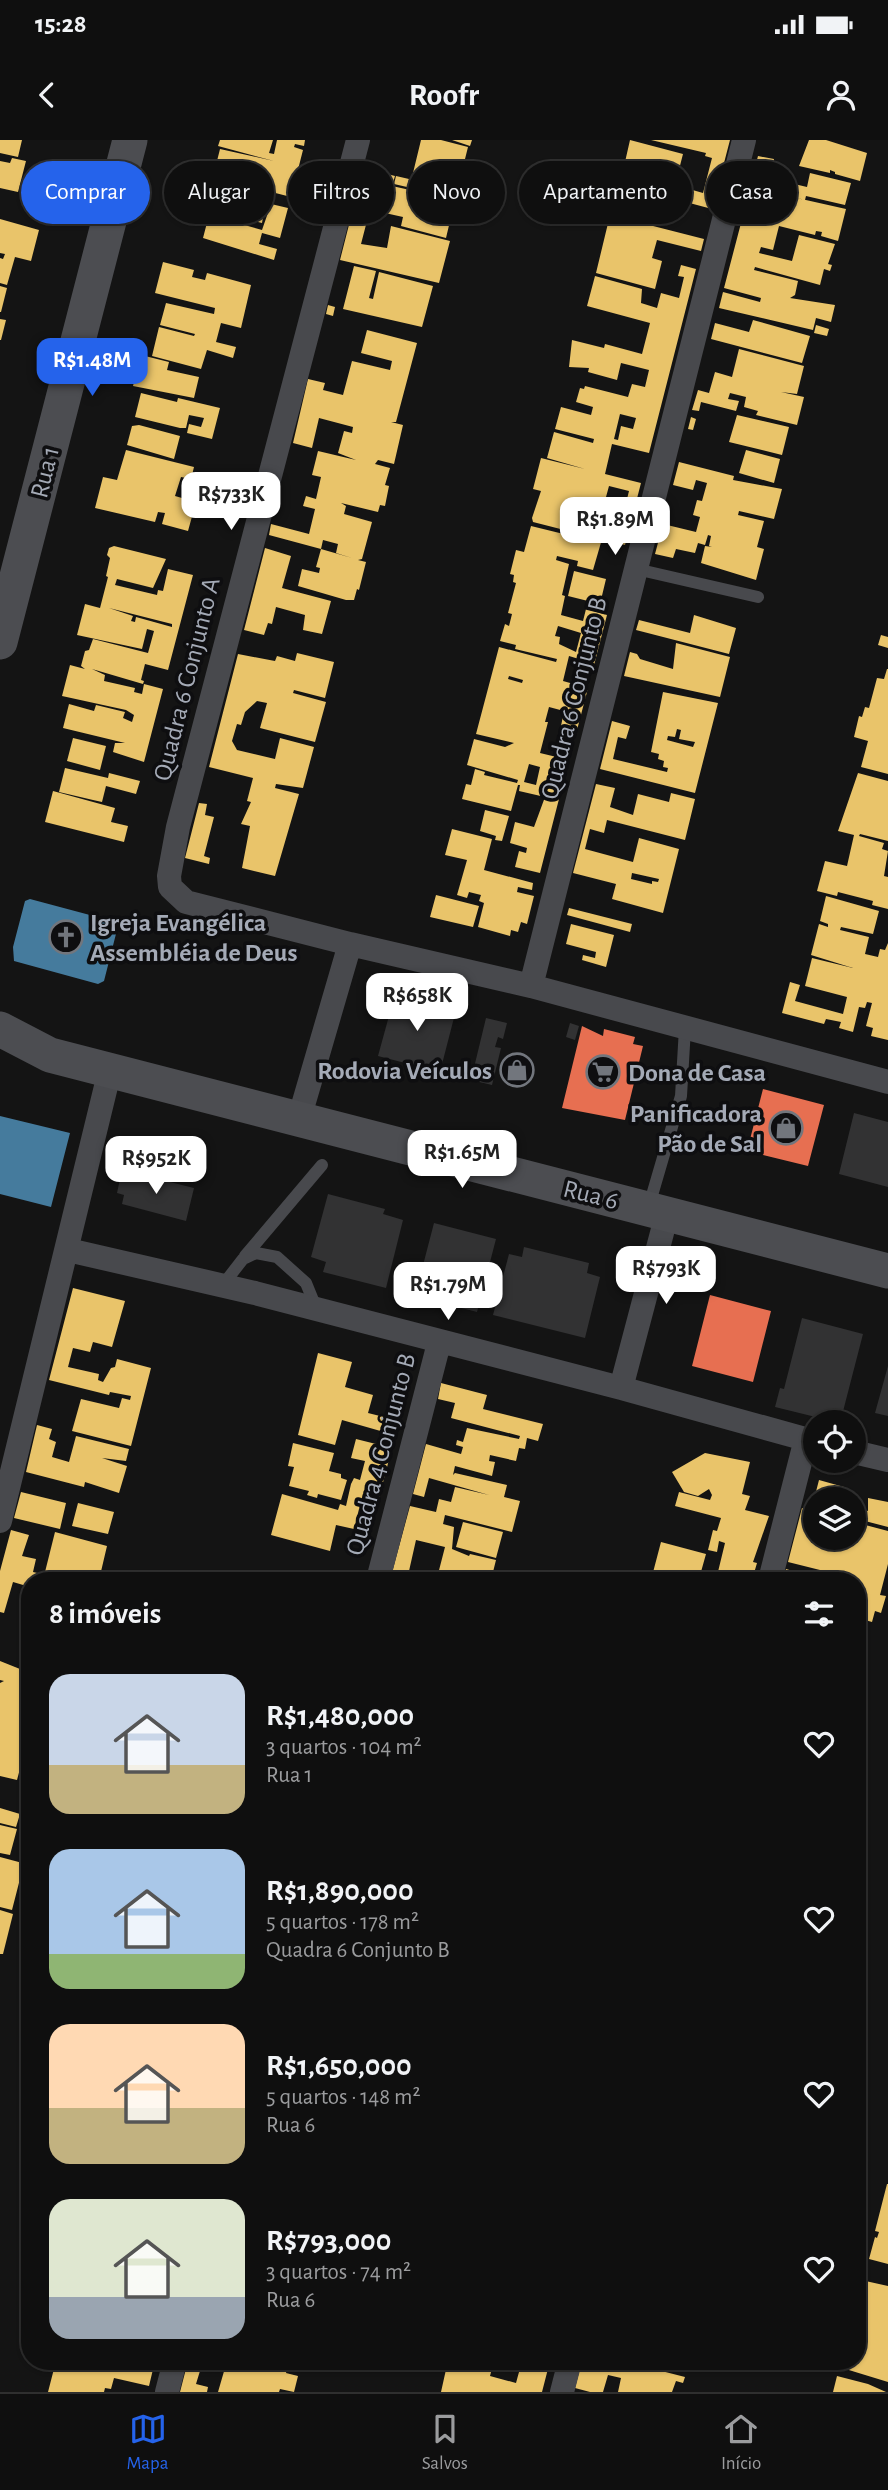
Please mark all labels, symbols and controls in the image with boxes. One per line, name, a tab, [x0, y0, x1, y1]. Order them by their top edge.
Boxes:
text: 15:28	[35, 11, 87, 37]
icon: back	[28, 76, 66, 114]
icon: person	[822, 76, 860, 114]
text: Roofr	[409, 79, 479, 111]
chip: Comprar	[21, 161, 150, 224]
chip: Alugar	[164, 161, 274, 224]
chip: Filtros	[288, 161, 394, 224]
chip: Novo	[408, 161, 505, 224]
chip: Apartamento	[519, 161, 692, 224]
chip: Casa	[706, 161, 797, 224]
pin: R$1.48M	[27, 338, 157, 398]
text: R$1.48M	[53, 349, 131, 372]
street label: Rua 1	[26, 444, 64, 501]
pin: R$733K	[174, 472, 288, 532]
text: R$733K	[197, 483, 265, 506]
pin: R$1.89M	[550, 498, 680, 557]
text: R$1.89M	[576, 508, 654, 531]
street label: Quadra 6 Conjunto A	[149, 575, 225, 784]
street label: Quadra 6 Conjunto B	[536, 594, 612, 802]
place label: Igreja Evangélica Assembléia de Deus	[90, 910, 297, 966]
church icon: Igreja Evangélica Assembléia de Deus	[47, 918, 85, 956]
pin: R$658K	[360, 974, 474, 1033]
text: R$658K	[382, 984, 452, 1007]
shop icon: Rodovia Veículos	[498, 1051, 536, 1089]
supermarket icon: Dona de Casa	[584, 1053, 622, 1091]
place label: Rodovia Veículos	[317, 1058, 492, 1084]
place label: Dona de Casa	[628, 1060, 766, 1086]
place label: Panificadora Pão de Sal	[630, 1101, 762, 1157]
shop icon: Panificadora Pão de Sal	[767, 1109, 805, 1147]
pin: R$1.65M	[397, 1130, 527, 1190]
pin: R$952K	[99, 1136, 213, 1196]
text: R$1.65M	[424, 1141, 500, 1164]
text: R$952K	[121, 1147, 191, 1170]
street label: Rua 6	[561, 1176, 621, 1214]
pin: R$793K	[609, 1246, 723, 1306]
text: R$793K	[632, 1257, 700, 1280]
pin: R$1.79M	[383, 1262, 513, 1322]
text: R$1.79M	[410, 1273, 486, 1296]
street label: Quadra 4 Conjunto B	[342, 1351, 420, 1558]
map controls	[803, 1410, 866, 1550]
button: locate	[803, 1410, 866, 1473]
button: layers	[803, 1487, 866, 1550]
icon: filters	[800, 1595, 838, 1633]
text: 8 imóveis	[49, 1599, 161, 1629]
text: R$1,480,000	[266, 1701, 414, 1731]
icon: home	[105, 1702, 189, 1786]
icon: heart	[800, 1725, 838, 1763]
text: 3 quartos · 104 m²	[266, 1736, 422, 1759]
text: Rua 1	[266, 1764, 312, 1787]
text: R$1,890,000	[266, 1876, 414, 1906]
icon: home	[105, 1877, 189, 1961]
icon: heart	[800, 1900, 838, 1938]
text: 5 quartos · 178 m²	[266, 1911, 419, 1934]
text: Quadra 6 Conjunto B	[266, 1939, 450, 1962]
text: R$1,650,000	[266, 2051, 412, 2081]
icon: home	[105, 2052, 189, 2136]
icon: heart	[800, 2075, 838, 2113]
text: 5 quartos · 148 m²	[266, 2086, 420, 2109]
text: Rua 6	[266, 2114, 315, 2137]
text: R$793,000	[266, 2226, 391, 2256]
icon: home	[105, 2227, 189, 2311]
icon: heart	[800, 2250, 838, 2288]
text: 3 quartos · 74 m²	[266, 2261, 411, 2284]
text: Rua 6	[266, 2289, 315, 2312]
tab: Mapa	[127, 2410, 169, 2475]
tab: Salvos	[422, 2410, 468, 2475]
tab: Início	[721, 2410, 761, 2475]

